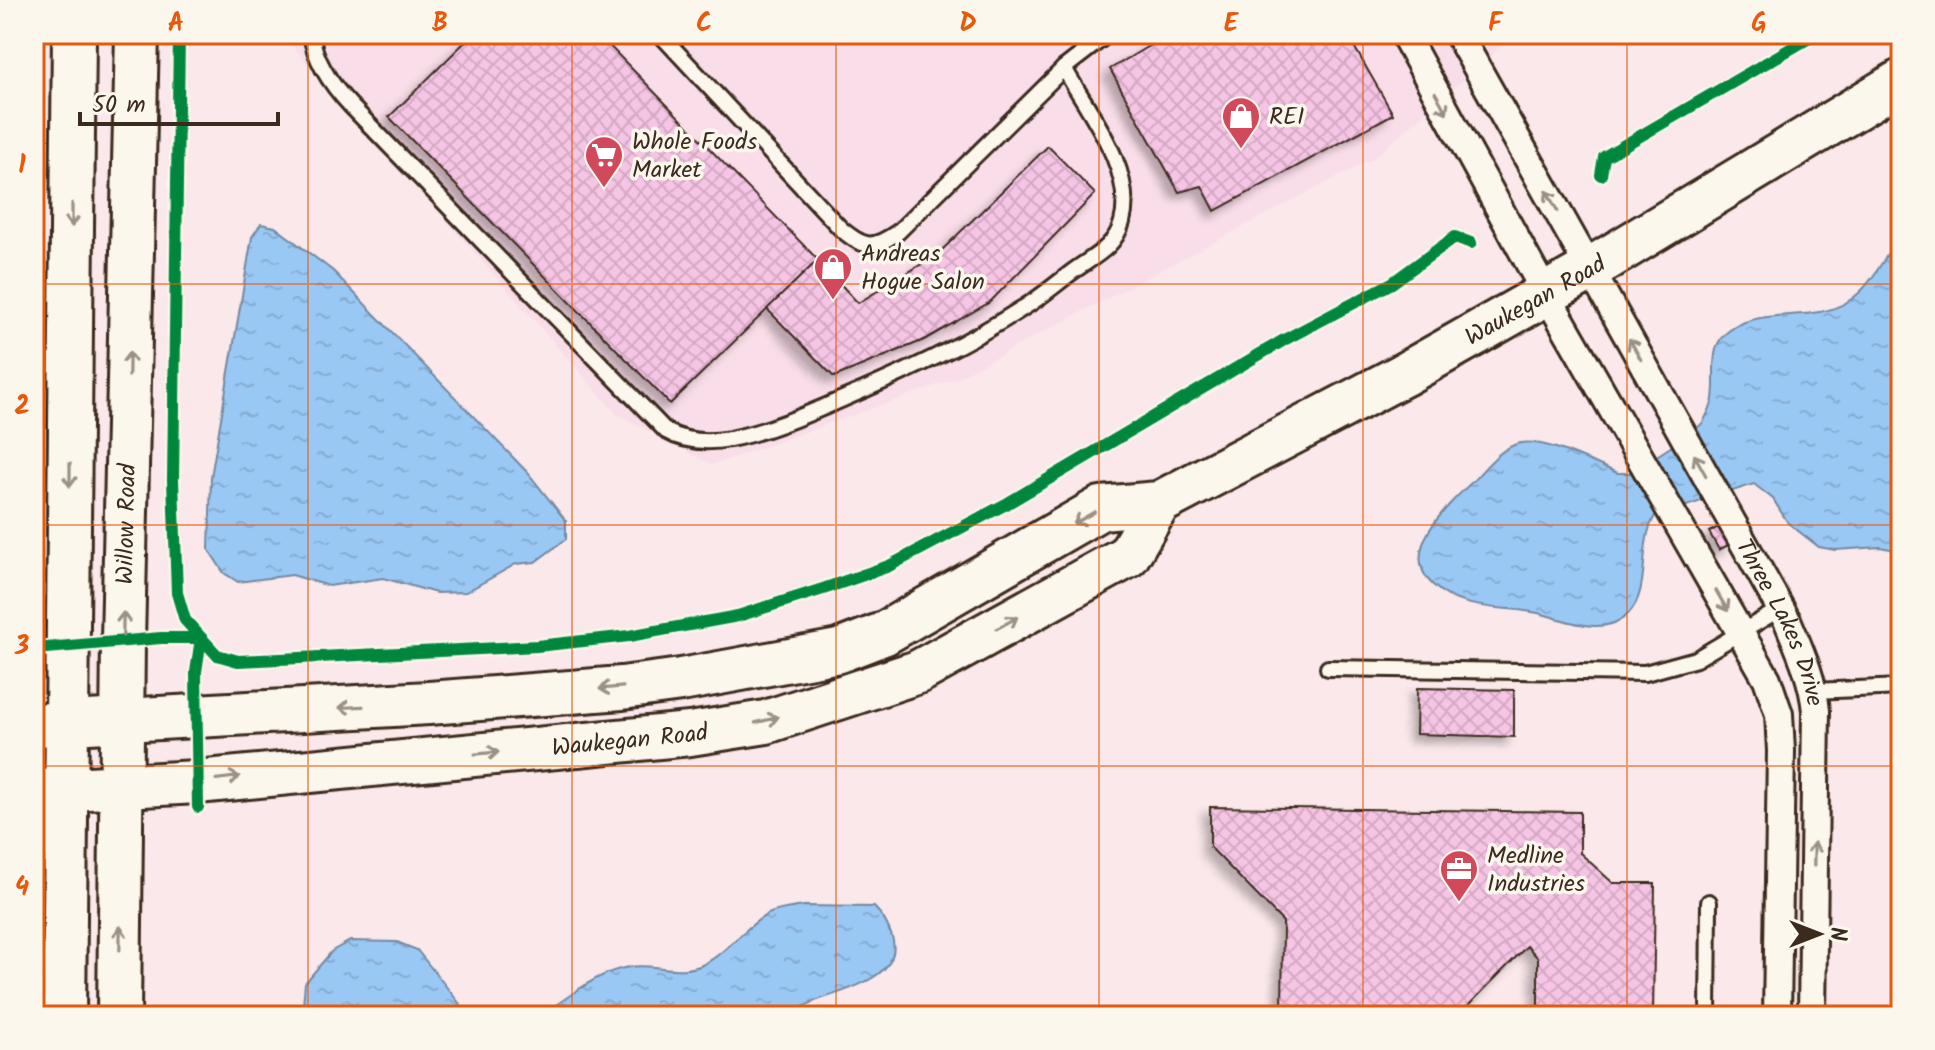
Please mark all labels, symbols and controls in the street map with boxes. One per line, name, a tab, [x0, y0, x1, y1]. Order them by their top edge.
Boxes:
text: A	[168, 3, 184, 45]
text: B	[432, 3, 448, 45]
text: C	[696, 3, 712, 45]
text: D	[959, 3, 977, 45]
text: E	[1224, 3, 1240, 45]
text: F	[1488, 3, 1504, 45]
text: G	[1751, 3, 1767, 45]
scale bar	[80, 76, 278, 126]
text: 50 m	[92, 86, 146, 125]
one-way arrow	[1434, 90, 1449, 114]
shop icon: REI	[1220, 95, 1262, 150]
place label: REI	[1269, 98, 1305, 137]
place label: Whole Foods Market	[632, 123, 757, 190]
supermarket icon: Whole Foods Market	[583, 134, 625, 189]
text: 1	[18, 145, 26, 187]
one-way arrow	[1544, 190, 1560, 213]
one-way arrow	[64, 201, 80, 228]
place label: Andreas Hogue Salon	[861, 235, 985, 302]
street label: Waukegan Road	[1458, 245, 1615, 357]
shop icon: Andreas Hogue Salon	[812, 246, 854, 301]
one-way arrow	[1627, 338, 1642, 362]
one-way arrow	[121, 351, 137, 378]
text: 2	[14, 386, 30, 428]
one-way arrow	[1691, 453, 1707, 477]
one-way arrow	[62, 461, 78, 488]
street label: Willow Road	[106, 462, 148, 585]
one-way arrow	[1073, 510, 1096, 526]
street label: Three Lakes Drive	[1724, 532, 1833, 709]
one-way arrow	[1715, 588, 1730, 612]
one-way arrow	[116, 611, 131, 638]
one-way arrow	[995, 615, 1018, 631]
text: 3	[14, 626, 29, 668]
one-way arrow	[598, 681, 625, 696]
one-way arrow	[338, 699, 365, 714]
one-way arrow	[754, 712, 780, 727]
street label: Waukegan Road	[550, 713, 712, 768]
one-way arrow	[473, 746, 500, 761]
one-way arrow	[214, 770, 241, 785]
place label: Medline Industries	[1487, 837, 1585, 904]
one-way arrow	[1806, 841, 1822, 868]
office icon: Medline Industries	[1438, 848, 1480, 903]
text: 4	[15, 867, 29, 909]
north arrow	[1779, 894, 1859, 974]
one-way arrow	[112, 925, 128, 952]
text: N	[1819, 927, 1854, 941]

